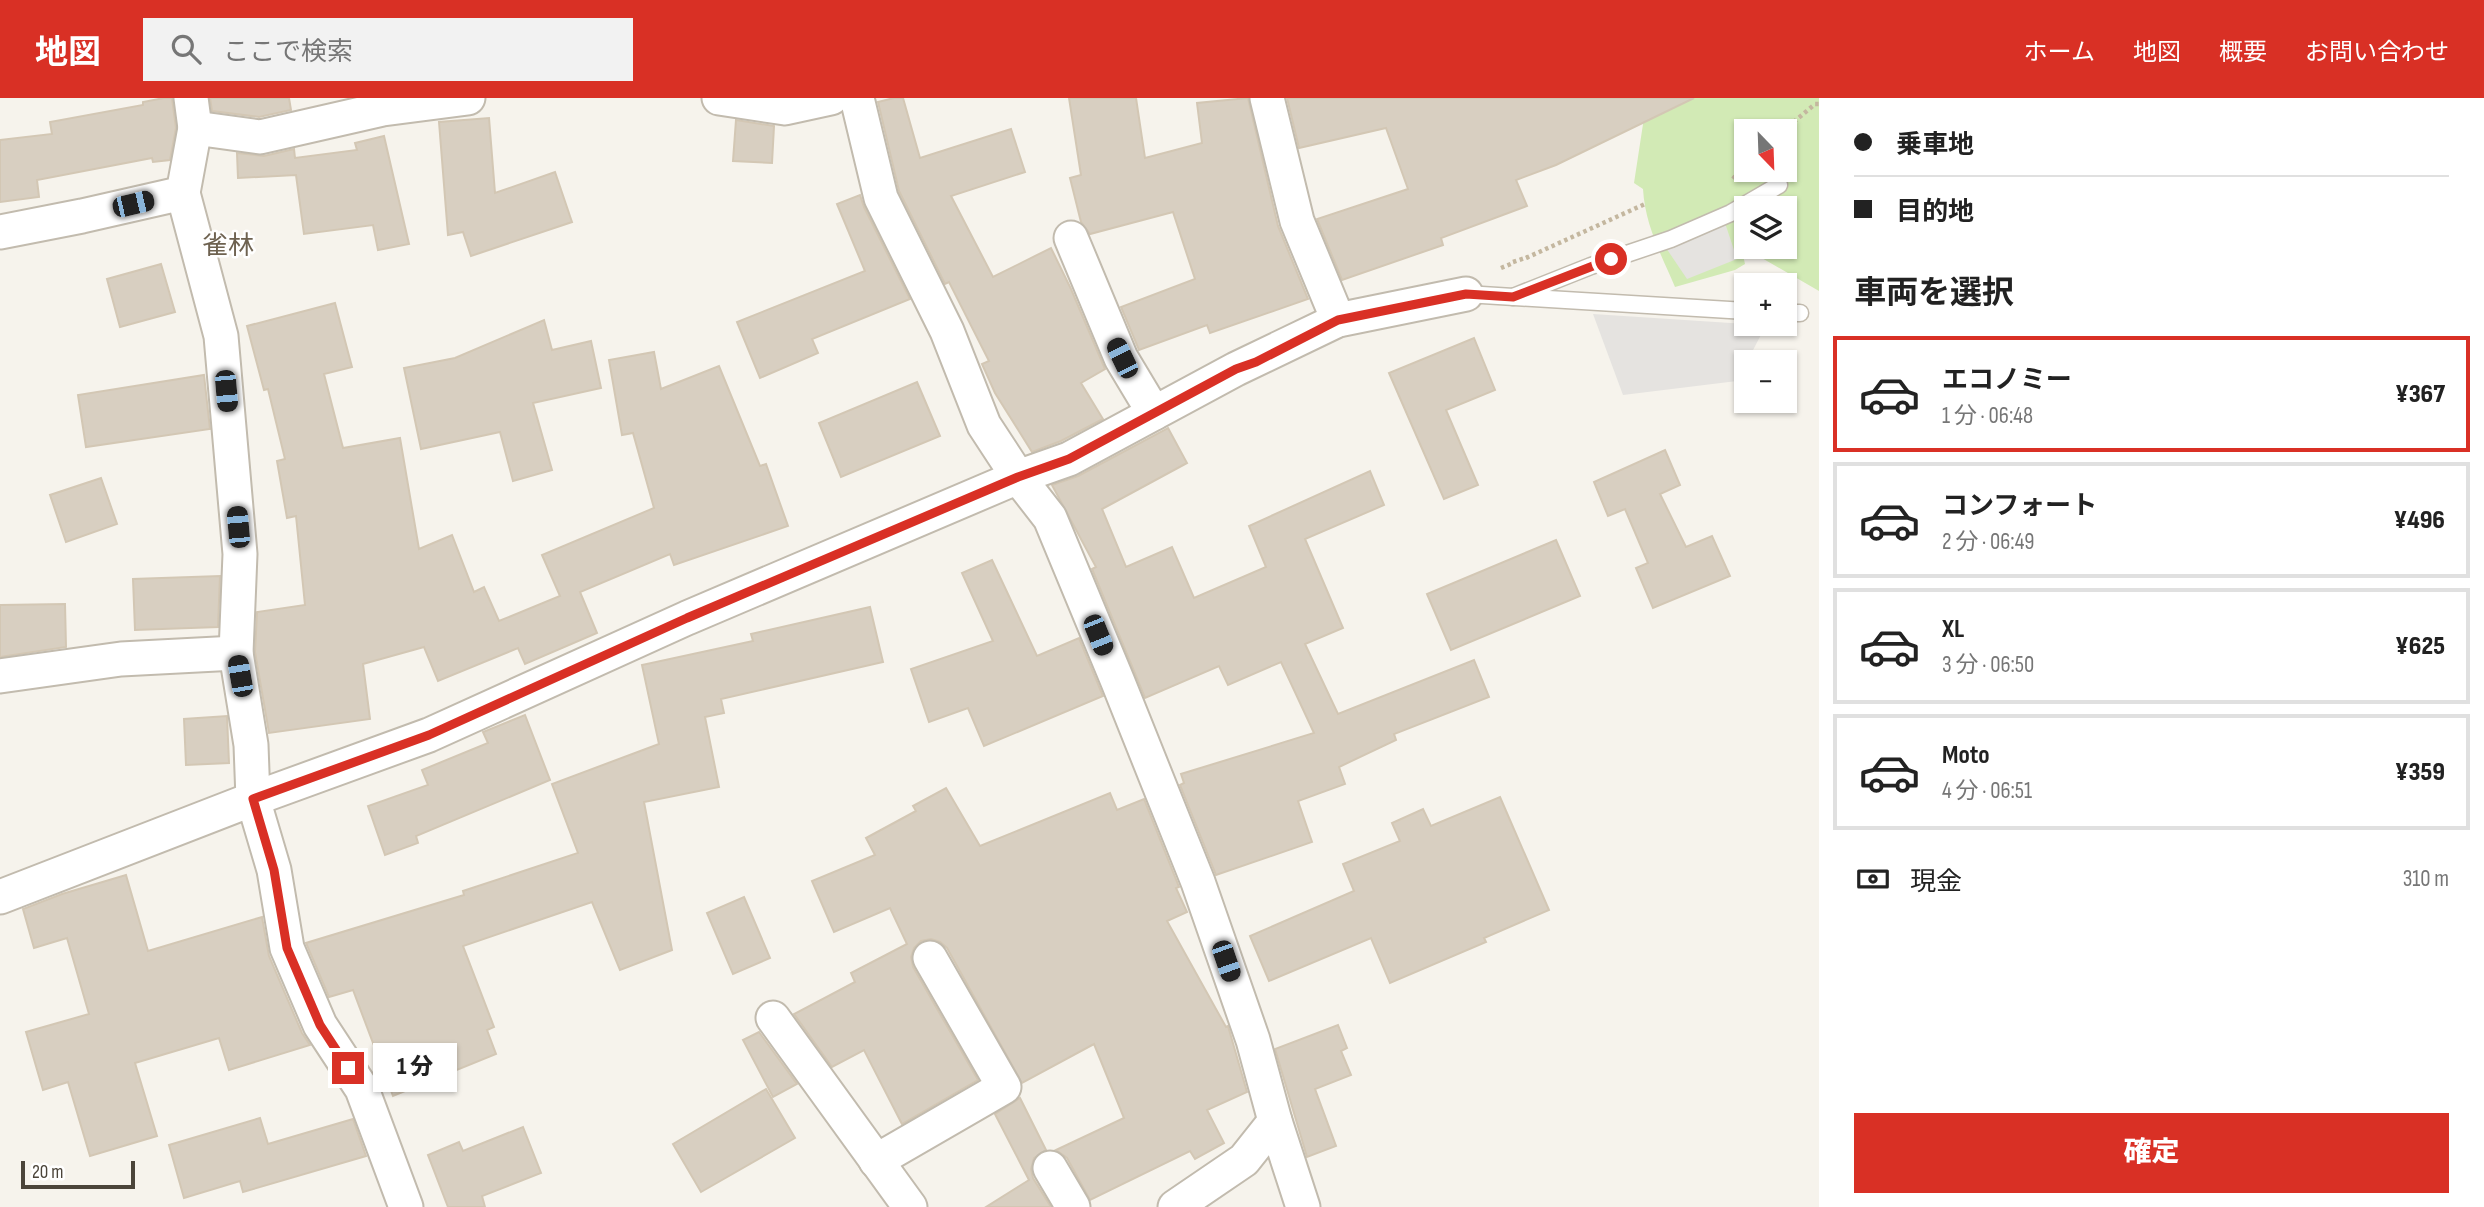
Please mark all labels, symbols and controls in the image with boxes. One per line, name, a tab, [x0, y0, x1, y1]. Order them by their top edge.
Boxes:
search box	[143, 18, 633, 81]
icon: search	[167, 30, 205, 68]
text: 地図	[35, 33, 101, 73]
text: ここで検索	[223, 37, 353, 68]
text: ホーム	[2024, 38, 2095, 67]
text: 地図	[2133, 38, 2181, 67]
text: 概要	[2219, 38, 2267, 67]
text: お問い合わせ	[2305, 38, 2449, 67]
north arrow	[1734, 119, 1797, 182]
map controls	[1734, 119, 1797, 413]
text: 乗車地	[1896, 130, 1974, 161]
car	[111, 189, 156, 219]
button: layers	[1734, 196, 1797, 259]
text: 目的地	[1896, 197, 1974, 228]
district label: 雀林	[202, 231, 254, 262]
route start	[1595, 243, 1627, 275]
button: +	[1734, 273, 1797, 336]
text: 車両を選択	[1854, 274, 2014, 313]
car	[1104, 335, 1141, 381]
button: −	[1734, 350, 1797, 413]
icon: car	[1858, 363, 1921, 426]
text: エコノミー	[1942, 365, 2072, 396]
car	[214, 369, 239, 413]
text: ¥367	[2395, 379, 2445, 410]
text: 1 分 · 06:48	[1942, 402, 2033, 430]
icon: car	[1858, 489, 1921, 552]
text: コンフォート	[1942, 491, 2097, 522]
car	[226, 505, 251, 549]
text: ¥496	[2394, 505, 2445, 536]
text: 2 分 · 06:49	[1942, 528, 2035, 556]
car	[1081, 612, 1116, 658]
text: XL	[1942, 614, 1964, 645]
icon: car	[1858, 615, 1921, 678]
text: ¥625	[2395, 631, 2445, 662]
text: 3 分 · 06:50	[1942, 651, 2034, 679]
car	[227, 653, 254, 699]
text: Moto	[1942, 740, 1990, 771]
icon: car	[1858, 741, 1921, 804]
text: ¥359	[2395, 757, 2445, 788]
text: 4 分 · 06:51	[1942, 777, 2032, 805]
icon: cash	[1854, 860, 1892, 898]
text: 310 m	[2403, 865, 2449, 893]
text: 現金	[1910, 867, 1962, 898]
car	[1210, 938, 1243, 984]
callout: 1 分	[372, 1044, 457, 1093]
route end	[332, 1052, 364, 1084]
text: 1 分	[397, 1053, 433, 1081]
button: 確定	[1854, 1113, 2449, 1193]
scale bar	[21, 1158, 135, 1190]
text: 20 m	[32, 1161, 64, 1184]

